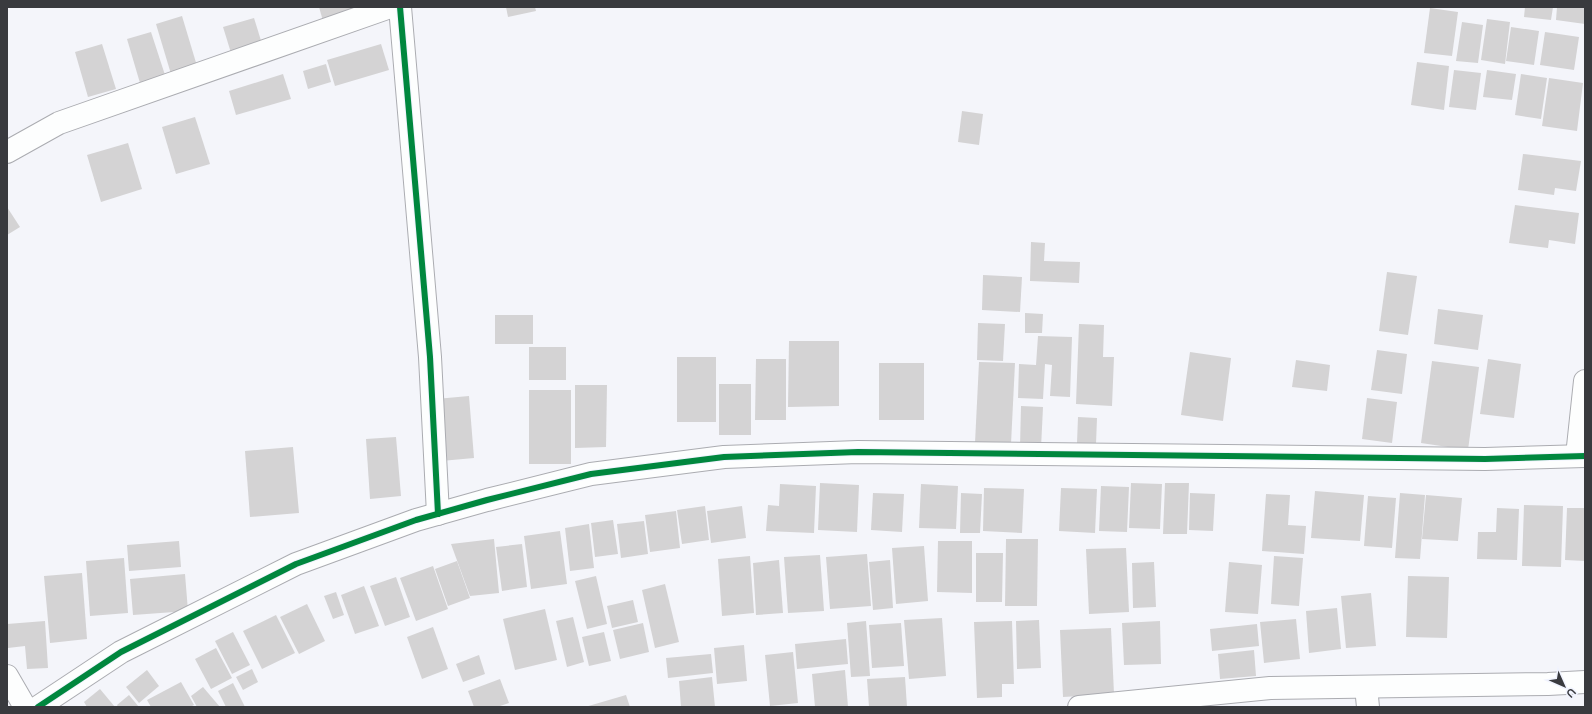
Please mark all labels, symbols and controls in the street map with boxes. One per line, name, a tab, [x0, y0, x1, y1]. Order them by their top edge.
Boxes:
north arrow	[1544, 666, 1584, 706]
text: U	[1563, 685, 1578, 700]

